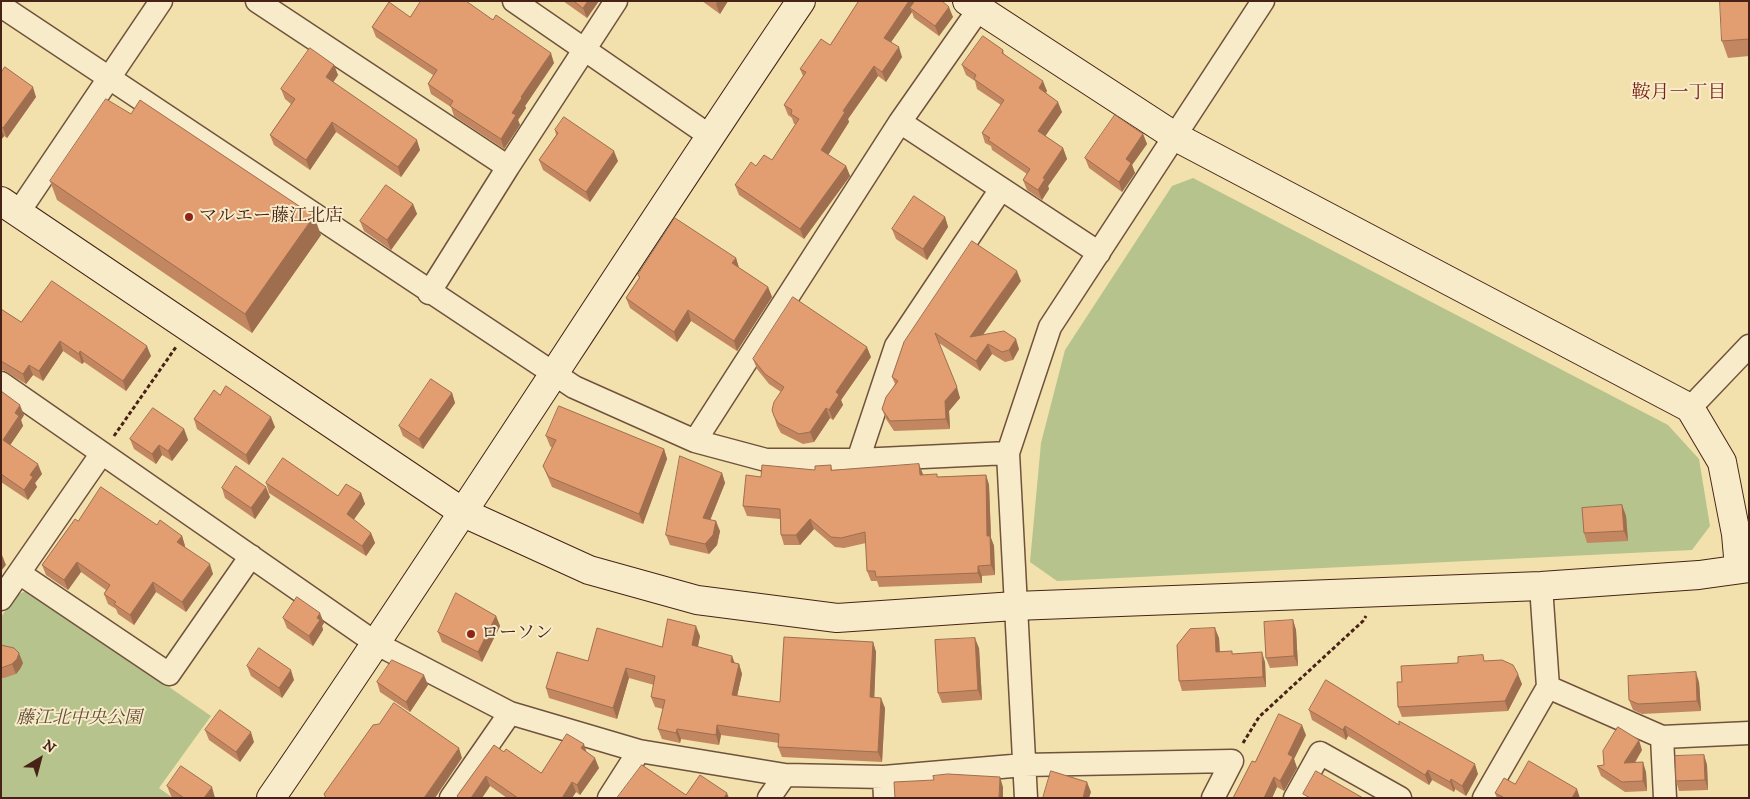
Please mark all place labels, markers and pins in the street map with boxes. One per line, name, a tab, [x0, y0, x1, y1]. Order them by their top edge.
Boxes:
place label: マルエー藤江北店	[199, 206, 343, 228]
marker: マルエー藤江北店	[183, 211, 195, 223]
place label: ローソン	[481, 623, 553, 645]
marker: ローソン	[465, 628, 477, 640]

